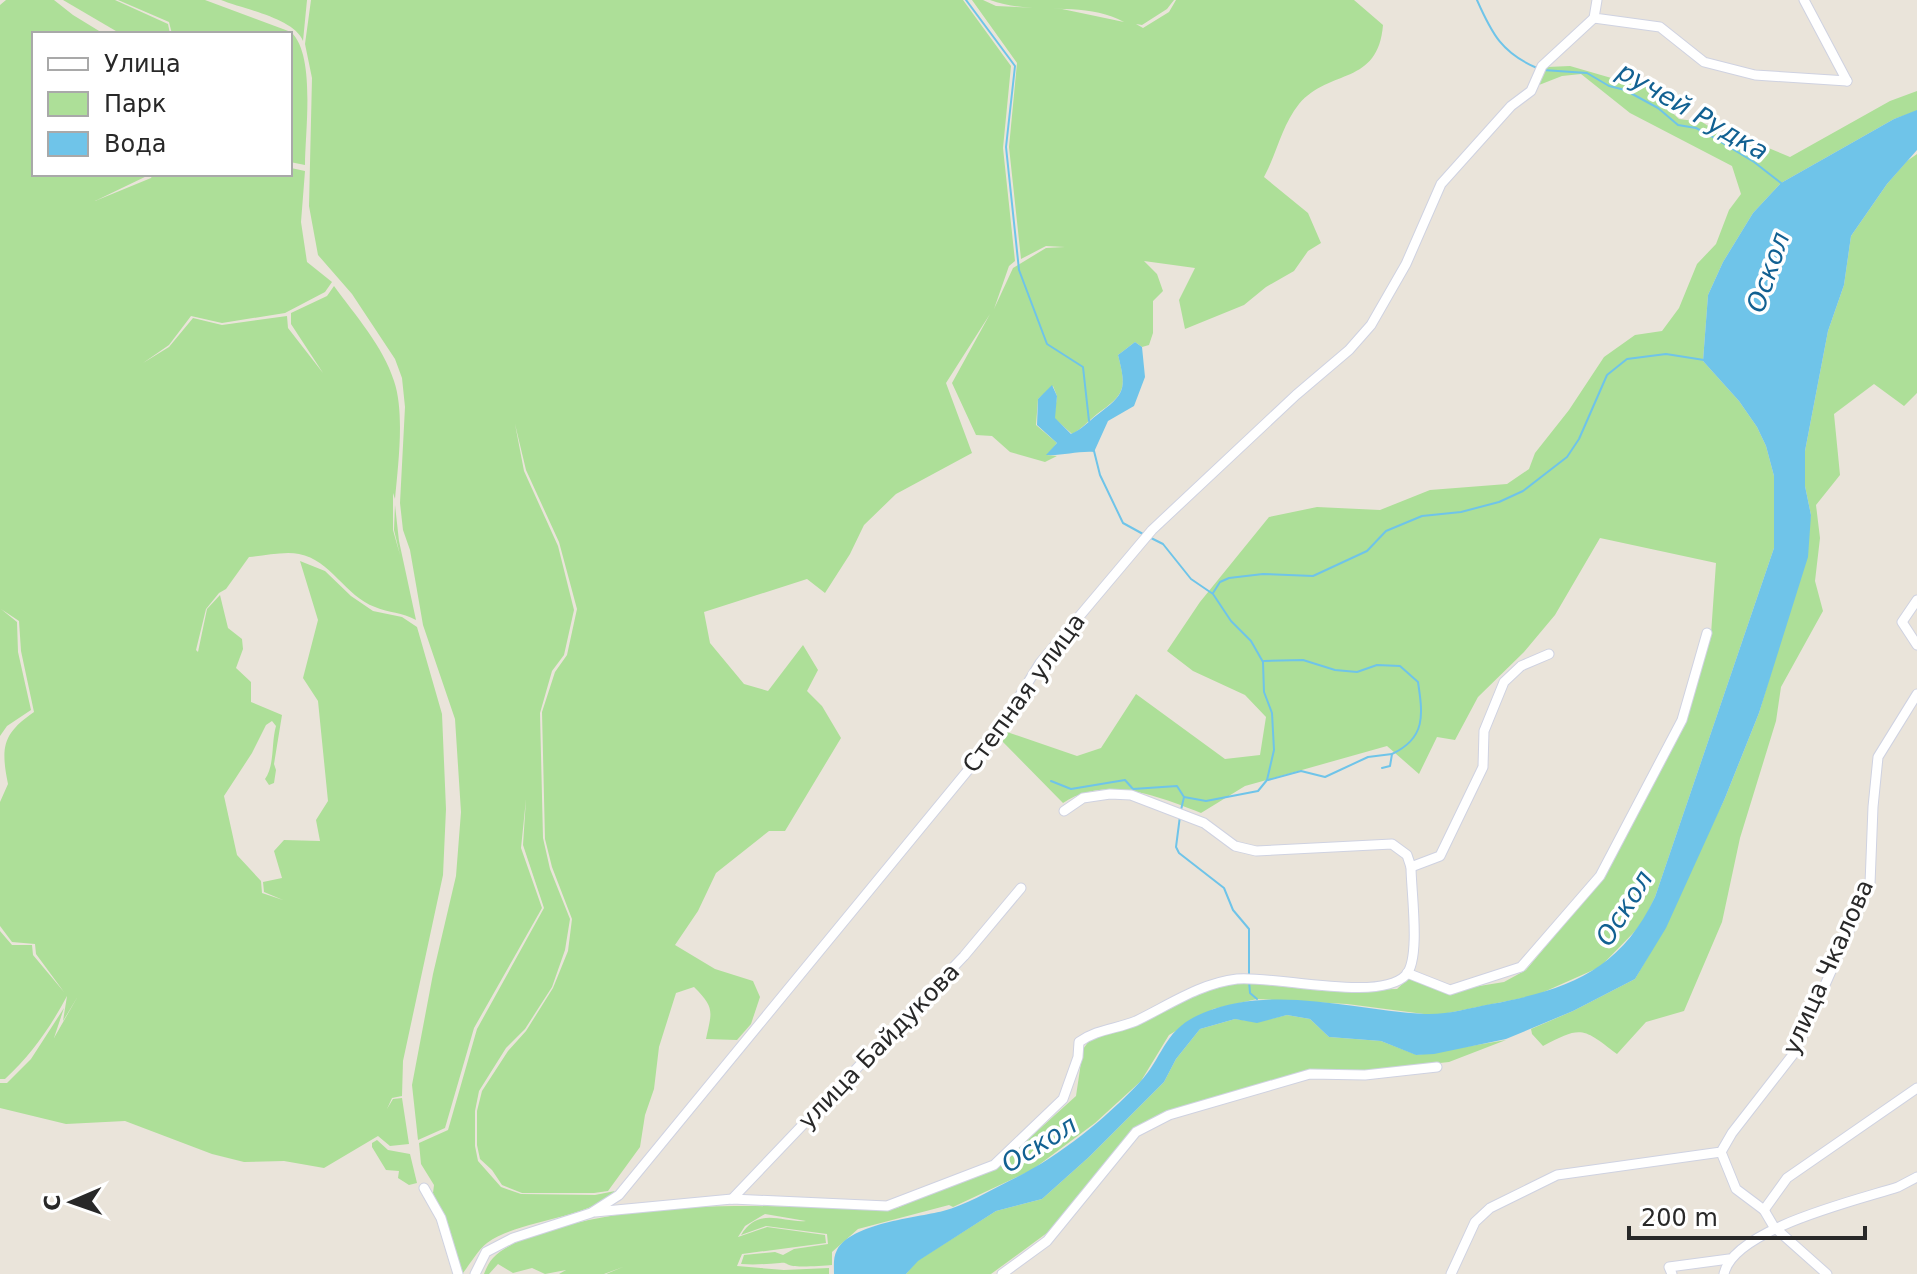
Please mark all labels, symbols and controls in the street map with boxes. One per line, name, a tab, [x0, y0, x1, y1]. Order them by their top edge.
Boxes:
legend	[32, 32, 292, 176]
text: Улица	[104, 50, 181, 78]
water label: ручей Рудка	[1611, 55, 1774, 166]
text: Парк	[104, 90, 166, 118]
text: Вода	[104, 130, 166, 158]
water label: Оскол	[1740, 228, 1796, 316]
street label: Степная улица	[957, 608, 1091, 778]
water label: Оскол	[1589, 865, 1659, 951]
street label: улица Чкалова	[1777, 875, 1879, 1059]
street label: улица Байдукова	[793, 957, 965, 1135]
water label: Оскол	[996, 1109, 1082, 1179]
north arrow	[32, 1162, 112, 1242]
scale bar	[1629, 1190, 1865, 1240]
text: С	[40, 1194, 65, 1211]
text: 200 m	[1641, 1204, 1718, 1232]

